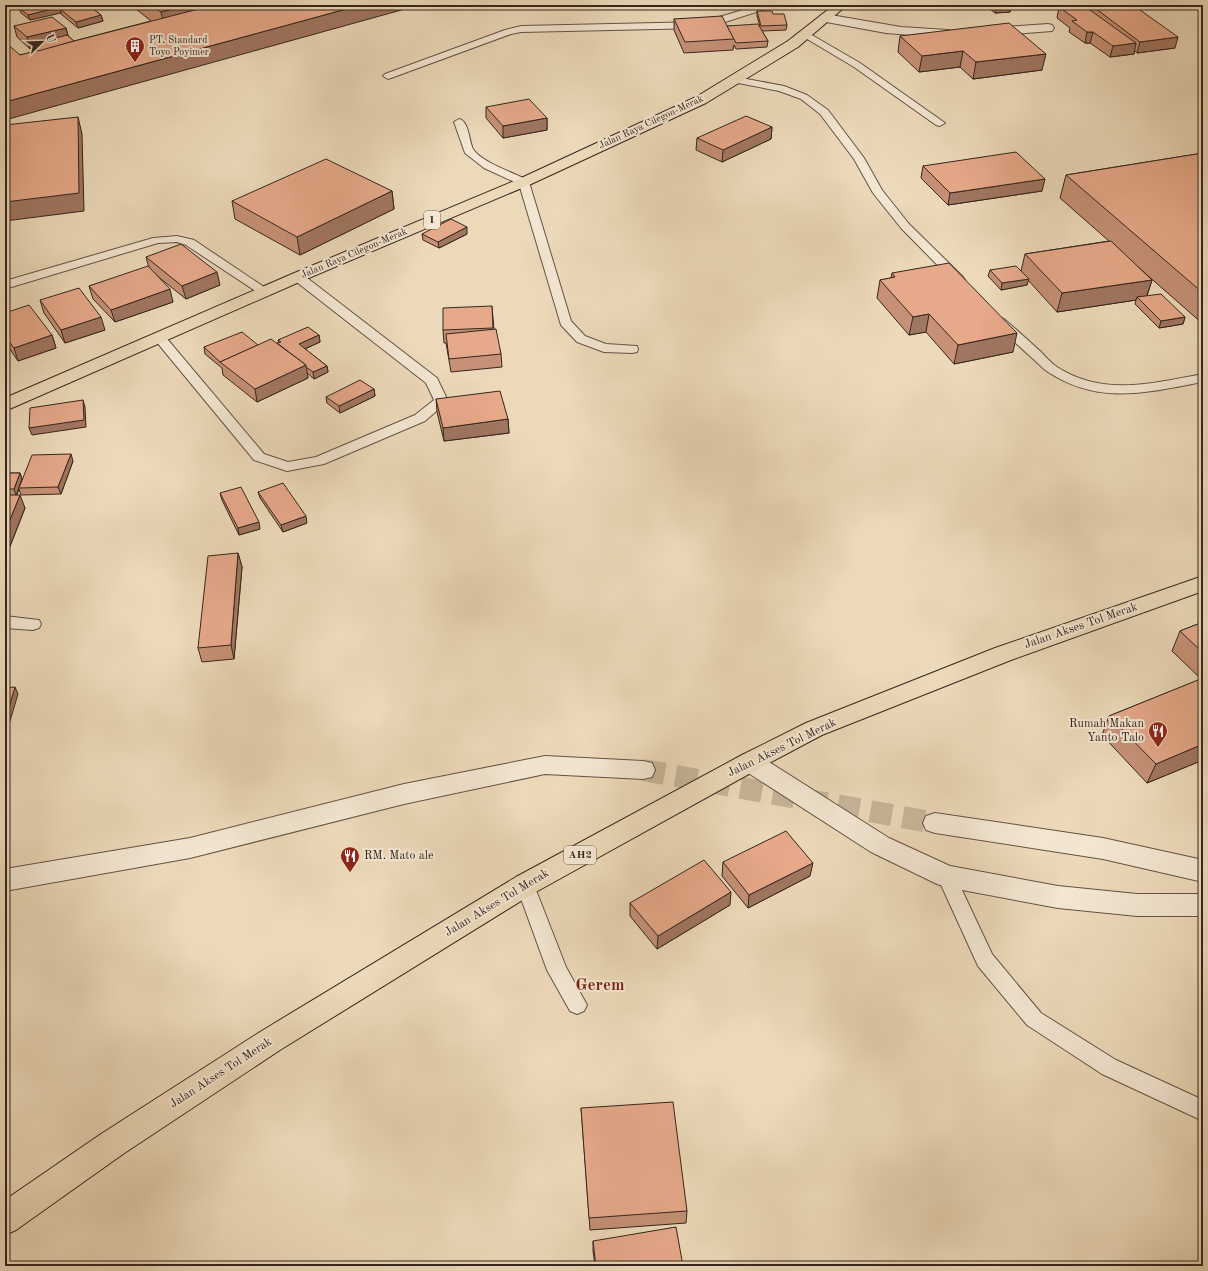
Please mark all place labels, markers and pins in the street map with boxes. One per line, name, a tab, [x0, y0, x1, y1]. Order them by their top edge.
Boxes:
building icon: PT. Standard Toyo Poyimer	[124, 35, 146, 63]
place label: PT. Standard Toyo Poyimer	[149, 35, 209, 57]
place label: Rumah Makan Yanto Talo	[1069, 718, 1145, 744]
restaurant icon: Rumah Makan Yanto Talo	[1147, 720, 1169, 748]
restaurant icon: RM. Mato ale	[339, 845, 361, 873]
place label: RM. Mato ale	[364, 850, 434, 862]

